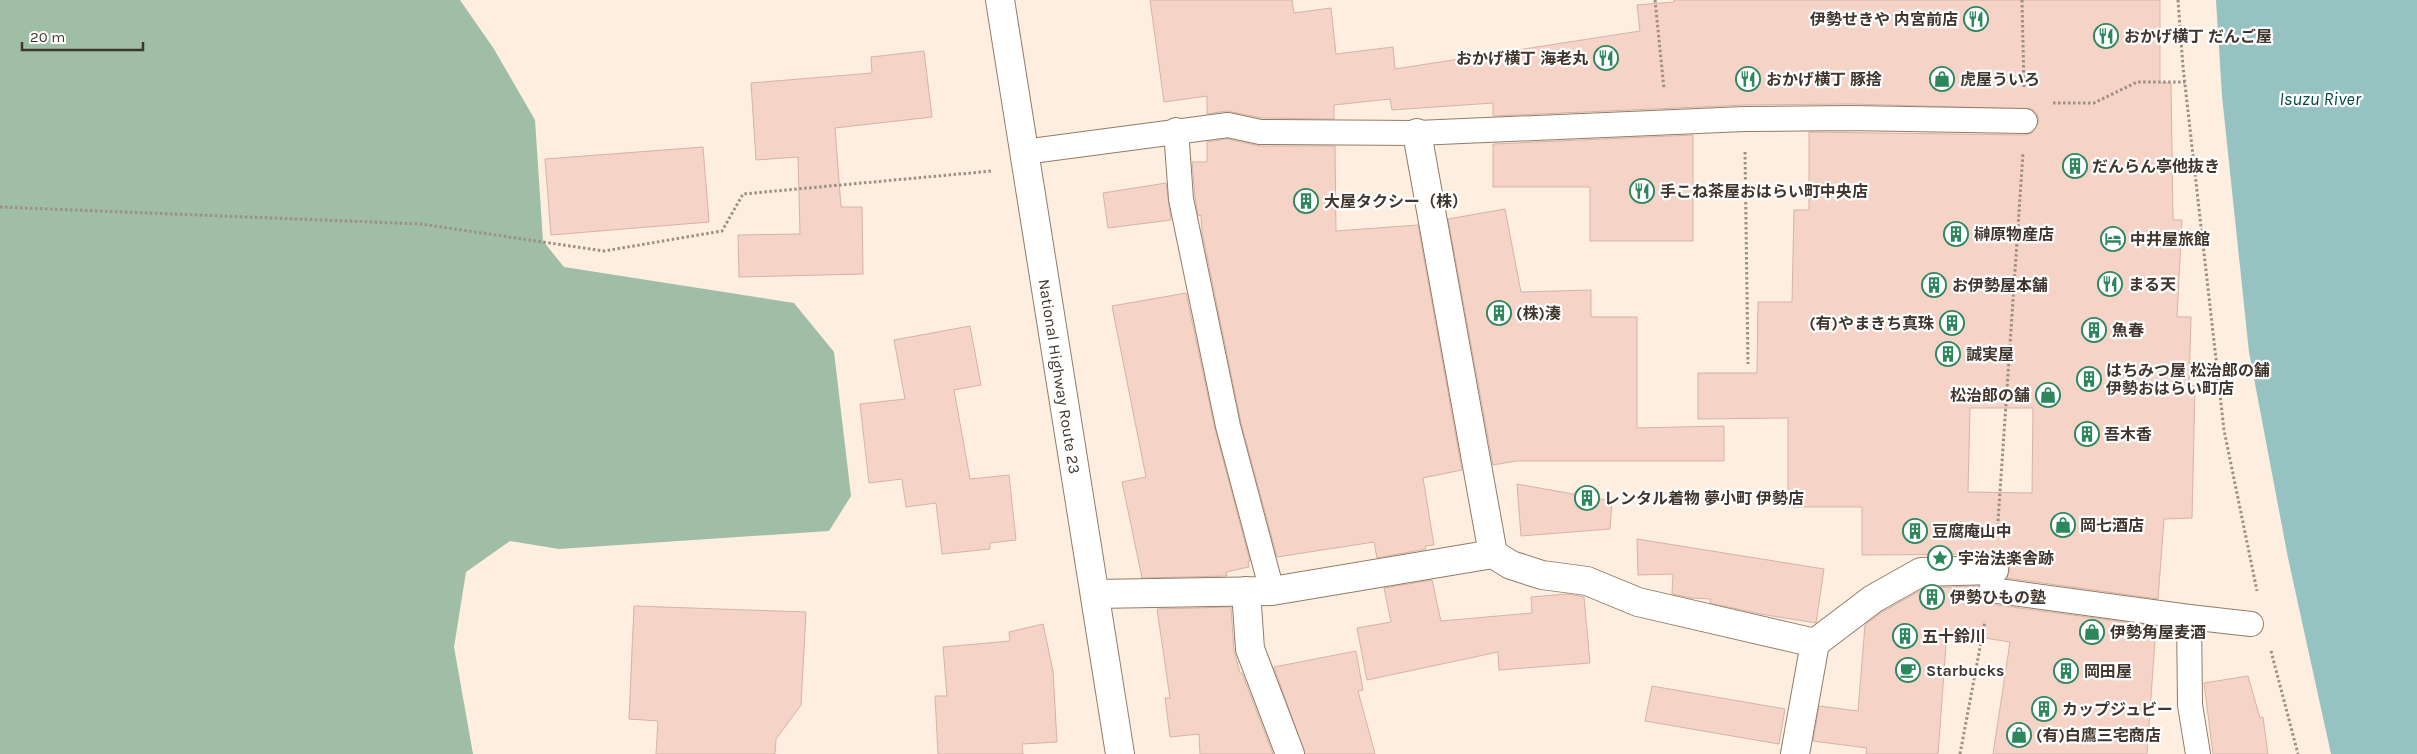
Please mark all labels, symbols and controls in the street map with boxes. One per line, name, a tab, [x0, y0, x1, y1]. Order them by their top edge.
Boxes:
restaurant icon: 伊勢せきや 内宮前店	[1963, 6, 1989, 32]
place label: 伊勢せきや 内宮前店	[1809, 10, 1958, 29]
scale bar	[22, 20, 144, 52]
restaurant icon: おかげ横丁 だんご屋	[2093, 23, 2119, 49]
place label: おかげ横丁 だんご屋	[2124, 27, 2272, 46]
text: 20 m	[30, 28, 65, 46]
restaurant icon: おかげ横丁 海老丸	[1593, 45, 1619, 71]
place label: おかげ横丁 海老丸	[1456, 49, 1588, 68]
restaurant icon: おかげ横丁 豚捨	[1735, 66, 1761, 92]
shop icon: 虎屋ういろ	[1929, 66, 1955, 92]
place label: おかげ横丁 豚捨	[1766, 70, 1882, 89]
place label: 虎屋ういろ	[1960, 70, 2040, 89]
water label: Isuzu River	[2279, 88, 2362, 110]
building icon: だんらん亭他抜き	[2062, 153, 2088, 179]
place label: だんらん亭他抜き	[2092, 157, 2220, 176]
restaurant icon: 手こね茶屋おはらい町中央店	[1629, 178, 1655, 204]
place label: 手こね茶屋おはらい町中央店	[1660, 182, 1868, 201]
building icon: 大屋タクシー（株）	[1293, 188, 1319, 214]
place label: 大屋タクシー（株）	[1324, 192, 1468, 211]
building icon: 榊原物産店	[1943, 221, 1969, 247]
place label: 榊原物産店	[1974, 225, 2054, 244]
hotel icon: 中井屋旅館	[2100, 226, 2126, 252]
place label: 中井屋旅館	[2130, 230, 2210, 249]
restaurant icon: まる天	[2097, 271, 2123, 297]
building icon: お伊勢屋本舗	[1921, 272, 1947, 298]
place label: まる天	[2128, 275, 2176, 294]
place label: お伊勢屋本舗	[1952, 276, 2048, 295]
street label: National Highway Route 23	[1035, 277, 1085, 475]
building icon: (株)湊	[1486, 300, 1512, 326]
place label: (株)湊	[1516, 304, 1561, 323]
building icon: (有)やまきち真珠	[1939, 310, 1965, 336]
place label: (有)やまきち真珠	[1809, 314, 1934, 333]
building icon: 魚春	[2081, 317, 2107, 343]
place label: 魚春	[2112, 321, 2144, 340]
building icon: 誠実屋	[1935, 341, 1961, 367]
place label: 誠実屋	[1966, 345, 2014, 364]
place label: はちみつ屋 松治郎の舗 伊勢おはらい町店	[2105, 361, 2270, 398]
building icon: はちみつ屋 松治郎の舗 伊勢おはらい町店	[2076, 366, 2102, 392]
shop icon: 松治郎の舗	[2035, 382, 2061, 408]
place label: 松治郎の舗	[1950, 386, 2030, 405]
building icon: 吾木香	[2074, 421, 2100, 447]
place label: 吾木香	[2104, 425, 2152, 444]
building icon: レンタル着物 夢小町 伊勢店	[1574, 485, 1600, 511]
place label: レンタル着物 夢小町 伊勢店	[1604, 489, 1804, 508]
shop icon: 岡七酒店	[2050, 512, 2076, 538]
place label: 岡七酒店	[2080, 516, 2144, 535]
building icon: 豆腐庵山中	[1902, 518, 1928, 544]
place label: 豆腐庵山中	[1932, 522, 2012, 541]
place icon: 宇治法楽舎跡	[1927, 545, 1953, 571]
place label: 宇治法楽舎跡	[1958, 549, 2054, 568]
building icon: 伊勢ひもの塾	[1919, 584, 1945, 610]
place label: 伊勢ひもの塾	[1949, 588, 2046, 607]
shop icon: 伊勢角屋麦酒	[2079, 619, 2105, 645]
building icon: 五十鈴川	[1892, 623, 1918, 649]
place label: 伊勢角屋麦酒	[2109, 623, 2206, 642]
place label: 五十鈴川	[1922, 627, 1986, 646]
cafe icon: Starbucks	[1895, 657, 1921, 683]
building icon: 岡田屋	[2053, 658, 2079, 684]
place label: Starbucks	[1926, 661, 2004, 680]
place label: 岡田屋	[2084, 662, 2132, 681]
building icon: カップジュビー	[2031, 696, 2057, 722]
place label: カップジュビー	[2062, 700, 2173, 719]
shop icon: (有)白鷹三宅商店	[2006, 722, 2032, 748]
place label: (有)白鷹三宅商店	[2036, 726, 2161, 745]

